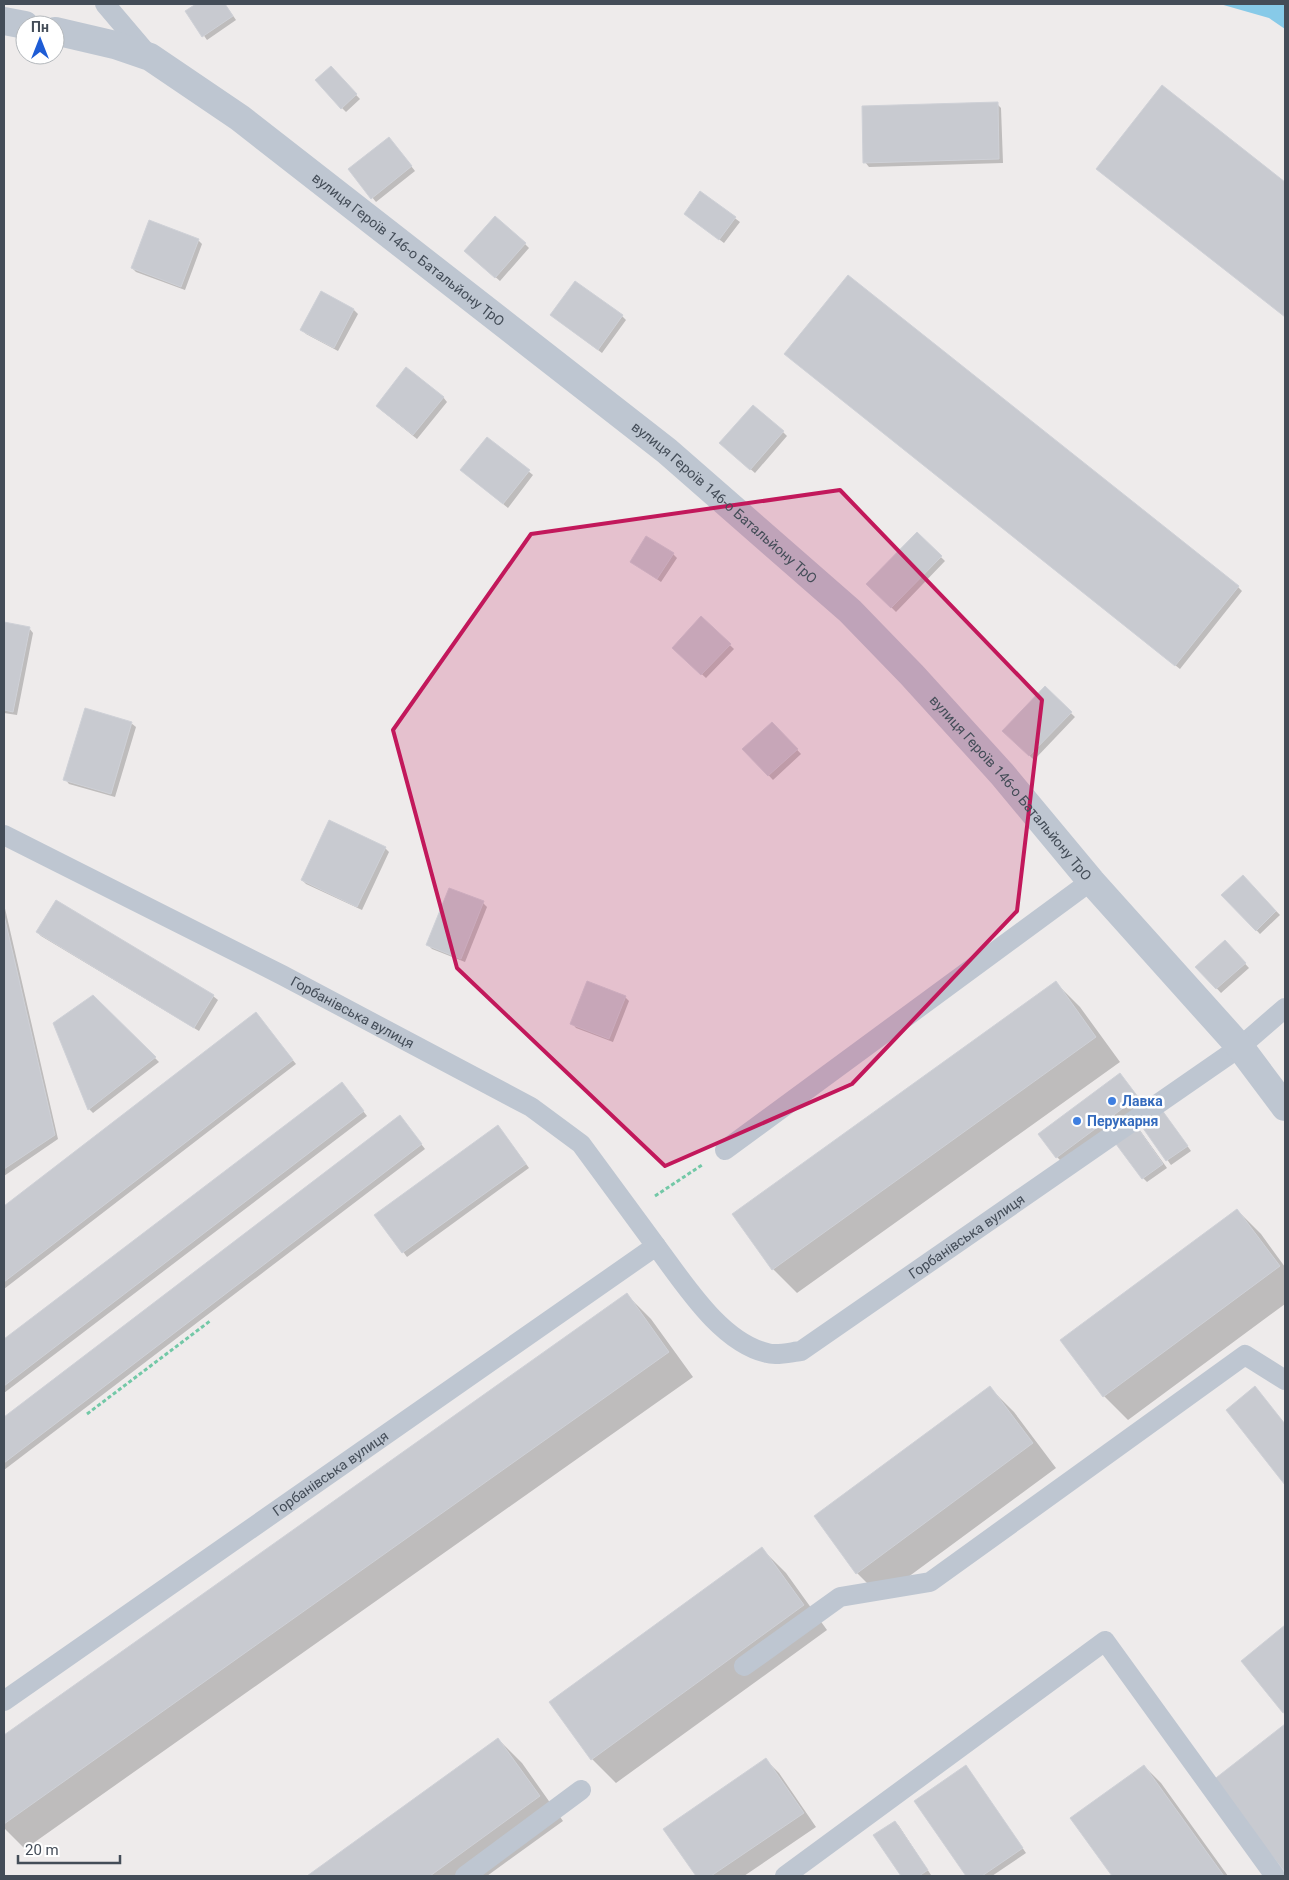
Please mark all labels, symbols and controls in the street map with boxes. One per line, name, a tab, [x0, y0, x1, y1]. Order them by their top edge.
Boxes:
north arrow	[15, 15, 65, 65]
text: Пн	[31, 19, 49, 35]
street label: вулиця Героїв 146-о Батальйону ТрО	[309, 170, 508, 329]
street label: вулиця Героїв 146-о Батальйону ТрО	[629, 419, 820, 587]
street label: вулиця Героїв 146-о Батальйону ТрО	[927, 692, 1095, 884]
street label: Горбанівська вулиця	[288, 973, 417, 1052]
place label: Лавка	[1122, 1093, 1163, 1109]
marker: Лавка	[1106, 1095, 1118, 1107]
place label: Перукарня	[1087, 1113, 1158, 1129]
marker: Перукарня	[1071, 1115, 1083, 1127]
street label: Горбанівська вулиця	[906, 1191, 1028, 1282]
street label: Горбанівська вулиця	[269, 1427, 391, 1519]
scale bar	[18, 1832, 120, 1864]
text: 20 m	[25, 1841, 59, 1859]

